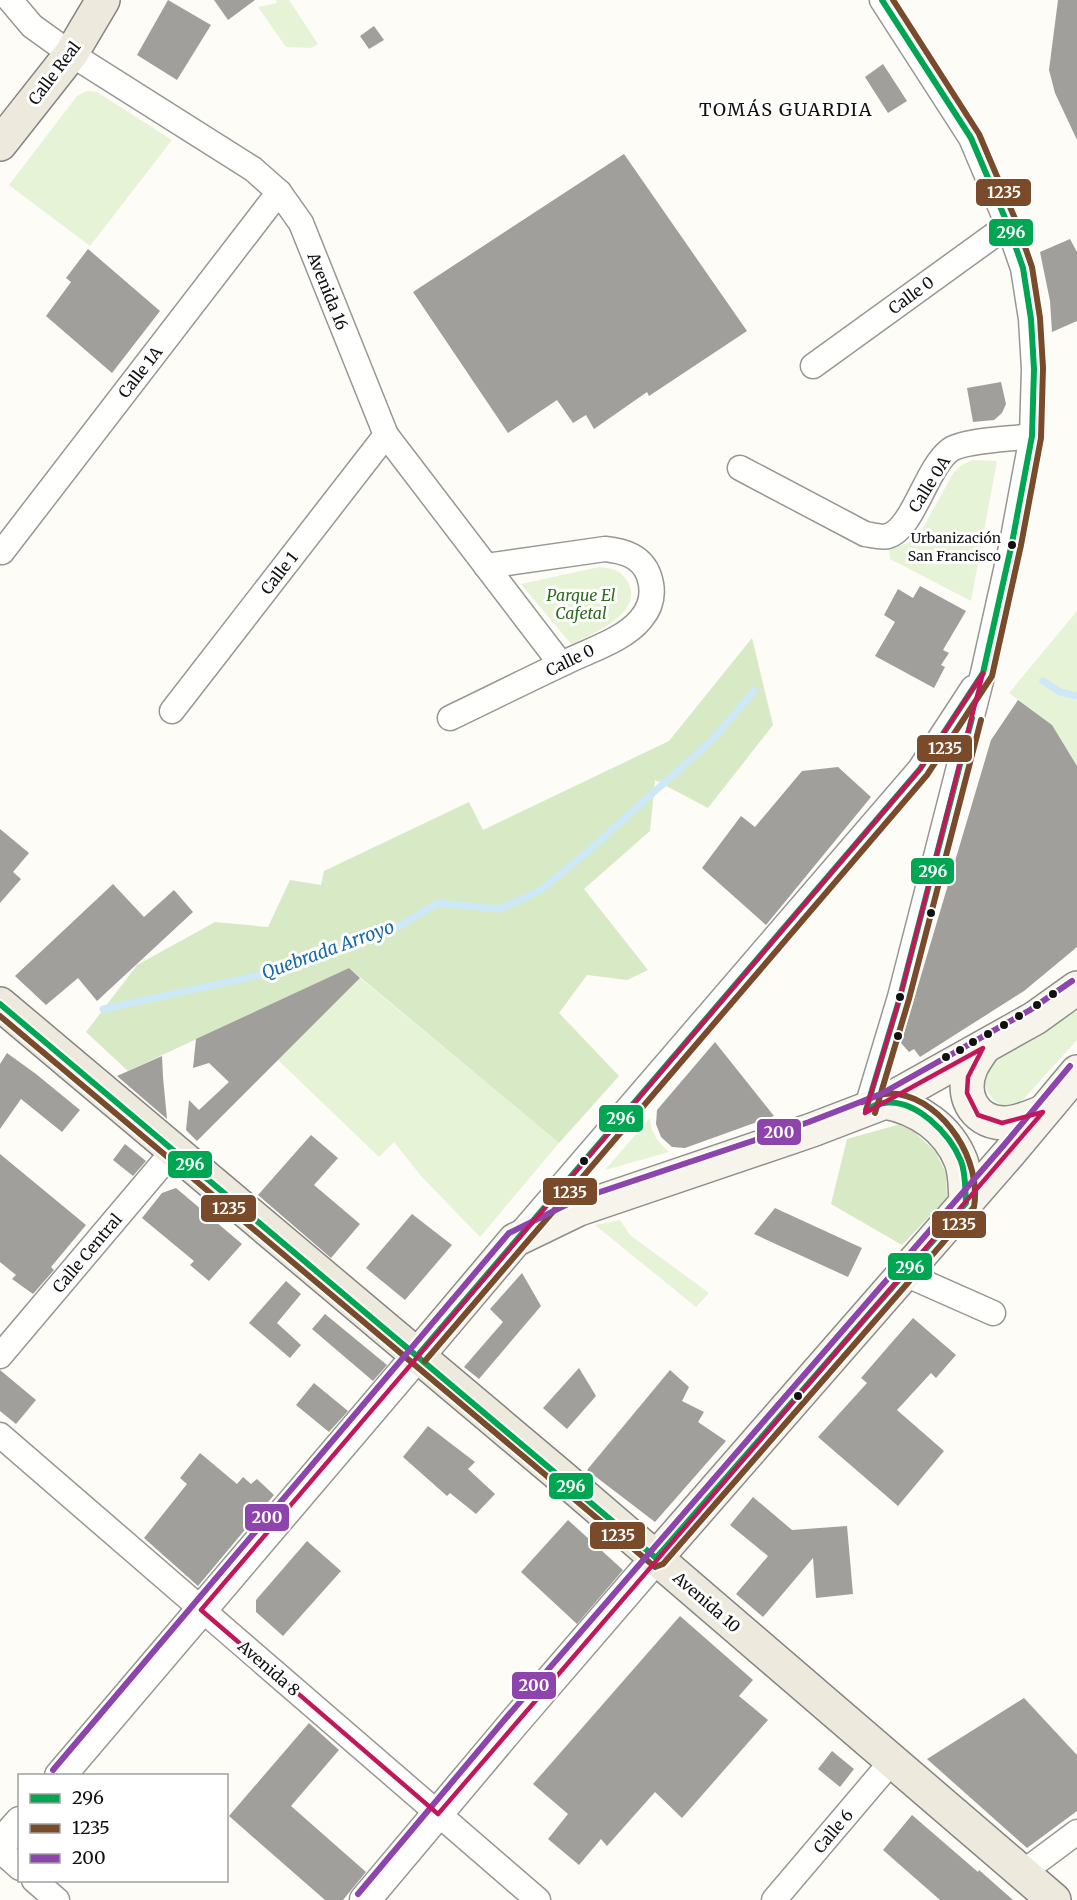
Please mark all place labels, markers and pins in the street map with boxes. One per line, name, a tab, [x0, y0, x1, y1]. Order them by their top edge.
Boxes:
place label: Urbanización San Francisco	[908, 529, 1001, 565]
marker: Urbanización San Francisco	[1006, 539, 1018, 551]
unlabelled marker	[925, 907, 937, 919]
unlabelled marker	[1047, 988, 1059, 1000]
unlabelled marker	[894, 991, 906, 1003]
unlabelled marker	[1031, 999, 1043, 1011]
unlabelled marker	[1013, 1010, 1025, 1022]
unlabelled marker	[998, 1019, 1010, 1031]
unlabelled marker	[982, 1028, 994, 1040]
unlabelled marker	[892, 1030, 904, 1042]
unlabelled marker	[967, 1036, 979, 1048]
unlabelled marker	[954, 1044, 966, 1056]
unlabelled marker	[940, 1051, 952, 1063]
unlabelled marker	[578, 1155, 590, 1167]
unlabelled marker	[792, 1390, 804, 1402]

